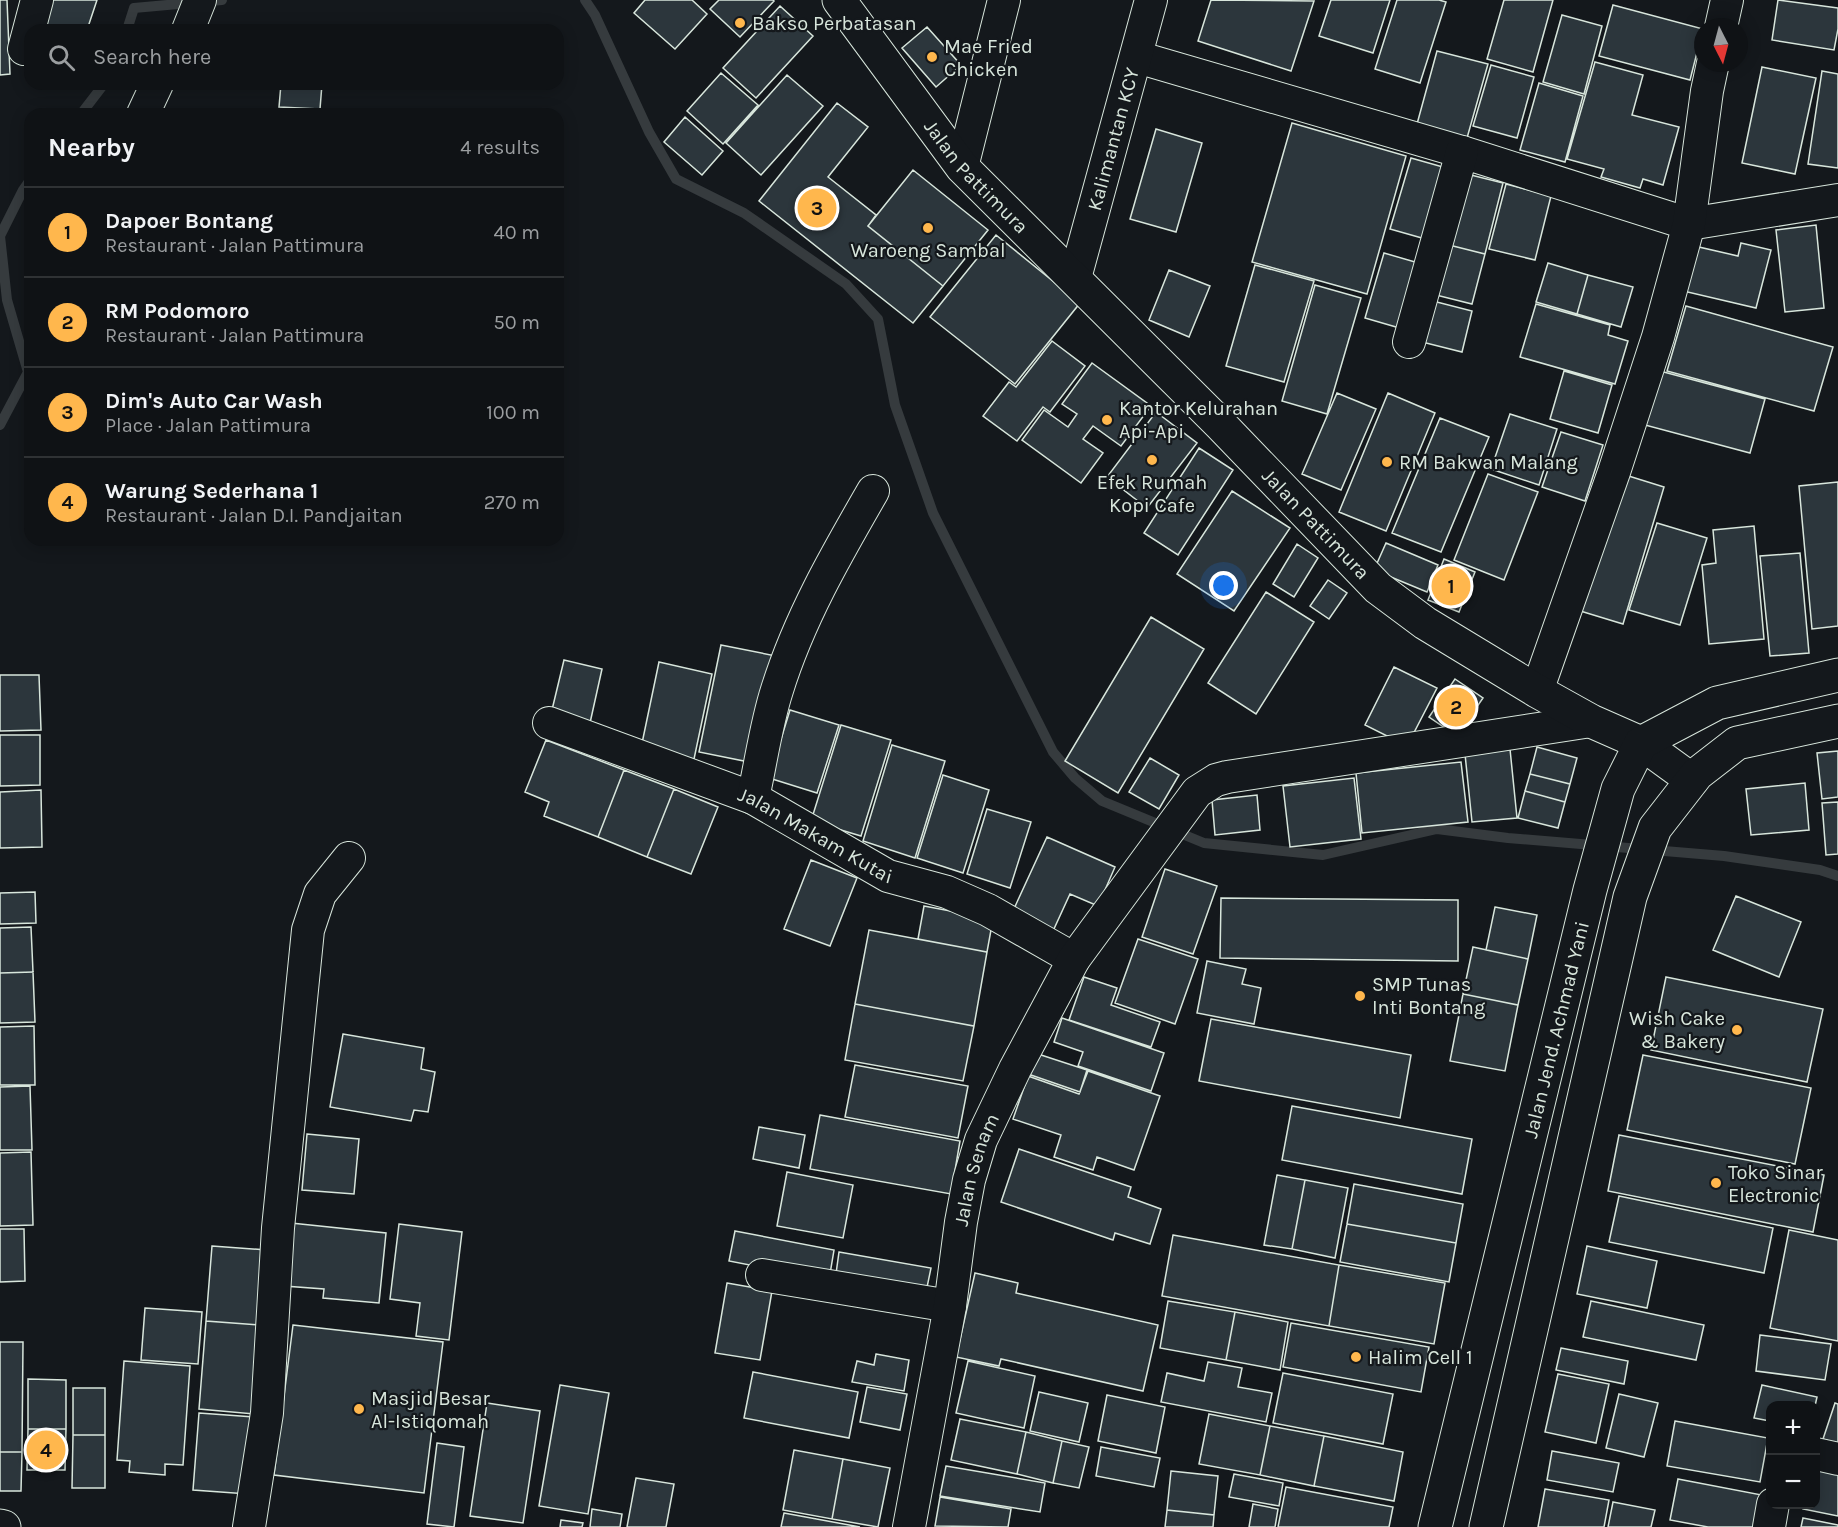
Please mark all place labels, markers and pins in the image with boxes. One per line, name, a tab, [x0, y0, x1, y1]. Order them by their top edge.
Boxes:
place label: Bakso Perbatasan	[752, 12, 916, 35]
marker: Bakso Perbatasan	[733, 16, 747, 30]
place label: Mae Fried Chicken	[944, 35, 1033, 81]
marker: Mae Fried Chicken	[925, 50, 939, 64]
pin: 3	[798, 186, 836, 230]
marker: Waroeng Sambal	[921, 221, 935, 235]
place label: Waroeng Sambal	[850, 239, 1006, 262]
place label: Kantor Kelurahan Api-Api	[1119, 397, 1278, 443]
marker: Kantor Kelurahan Api-Api	[1100, 413, 1114, 427]
place label: RM Bakwan Malang	[1399, 451, 1578, 474]
marker: Efek Rumah Kopi Cafe	[1145, 453, 1159, 467]
marker: RM Bakwan Malang	[1380, 455, 1394, 469]
place label: Efek Rumah Kopi Cafe	[1097, 471, 1207, 517]
pin: 1	[1432, 564, 1470, 608]
pin: 2	[1436, 684, 1476, 730]
place label: SMP Tunas Inti Bontang	[1372, 973, 1485, 1019]
marker: SMP Tunas Inti Bontang	[1353, 989, 1367, 1003]
place label: Wish Cake & Bakery	[1629, 1007, 1725, 1053]
marker: Wish Cake & Bakery	[1730, 1023, 1744, 1037]
place label: Toko Sinar Electronic	[1728, 1161, 1823, 1207]
marker: Toko Sinar Electronic	[1709, 1176, 1723, 1190]
place label: Halim Cell 1	[1368, 1346, 1473, 1369]
marker: Halim Cell 1	[1349, 1350, 1363, 1364]
place label: Masjid Besar Al-Istiqomah	[371, 1387, 491, 1433]
marker: Masjid Besar Al-Istiqomah	[352, 1402, 366, 1416]
pin: 4	[26, 1428, 66, 1472]

